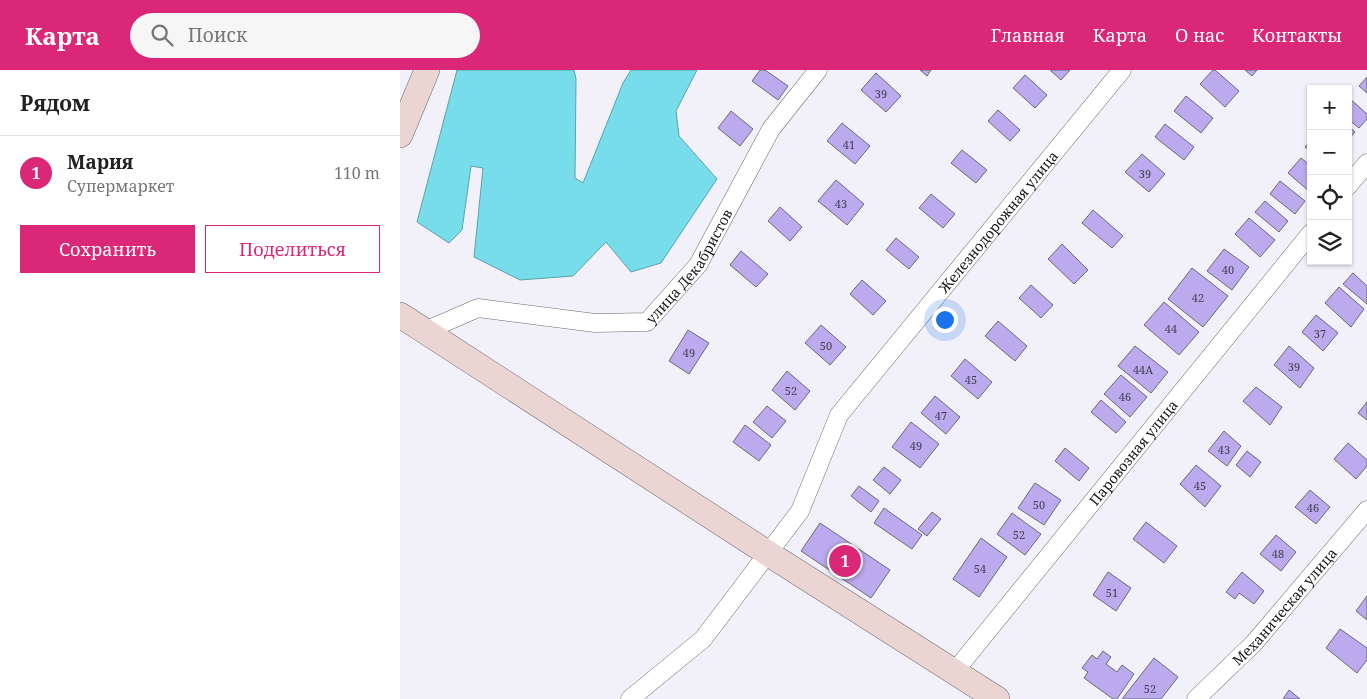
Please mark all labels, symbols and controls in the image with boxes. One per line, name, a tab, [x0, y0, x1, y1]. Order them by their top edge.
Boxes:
search box	[130, 13, 480, 58]
text: Карта	[25, 19, 100, 52]
icon: search	[148, 21, 176, 49]
text: Поиск	[188, 22, 247, 48]
text: Главная	[991, 23, 1065, 47]
text: Карта	[1093, 23, 1147, 47]
text: О нас	[1175, 23, 1224, 47]
text: Контакты	[1252, 23, 1342, 47]
map controls	[1307, 85, 1352, 265]
button: +	[1307, 85, 1352, 130]
house number: 39	[875, 86, 887, 101]
text: Рядом	[20, 89, 90, 117]
button: −	[1307, 130, 1352, 175]
house number: 41	[843, 137, 855, 152]
street label: Железнодорожная улица	[933, 146, 1062, 297]
text: Мария	[67, 149, 133, 175]
text: 1	[31, 162, 41, 184]
text: 110 m	[334, 162, 380, 184]
house number: 39	[1139, 166, 1151, 181]
text: Супермаркет	[67, 175, 174, 197]
button: locate	[1307, 175, 1352, 220]
house number: 43	[835, 196, 847, 211]
street label: улица Декабристов	[641, 205, 736, 327]
button: layers	[1307, 220, 1352, 265]
button: Сохранить	[20, 225, 195, 273]
button: Поделиться	[205, 225, 380, 273]
house number: 40	[1222, 262, 1234, 277]
house number: 42	[1192, 290, 1204, 305]
your location	[932, 307, 958, 333]
house number: 44	[1165, 321, 1177, 336]
house number: 37	[1314, 326, 1326, 341]
house number: 50	[820, 338, 832, 353]
house number: 49	[683, 345, 695, 360]
house number: 39	[1288, 359, 1300, 374]
house number: 44А	[1133, 362, 1153, 377]
house number: 45	[965, 372, 977, 387]
house number: 52	[785, 383, 797, 398]
house number: 46	[1119, 389, 1131, 404]
street label: Паровозная улица	[1084, 395, 1181, 509]
house number: 47	[935, 408, 947, 423]
house number: 49	[910, 438, 922, 453]
house number: 43	[1218, 442, 1230, 457]
house number: 45	[1194, 478, 1206, 493]
house number: 50	[1033, 497, 1045, 512]
house number: 46	[1307, 500, 1319, 515]
house number: 52	[1013, 527, 1025, 542]
pin: 1	[829, 542, 861, 580]
street label: Механическая улица	[1227, 543, 1341, 669]
house number: 48	[1272, 546, 1284, 561]
house number: 54	[974, 561, 986, 576]
house number: 51	[1106, 585, 1118, 600]
house number: 52	[1144, 681, 1156, 696]

